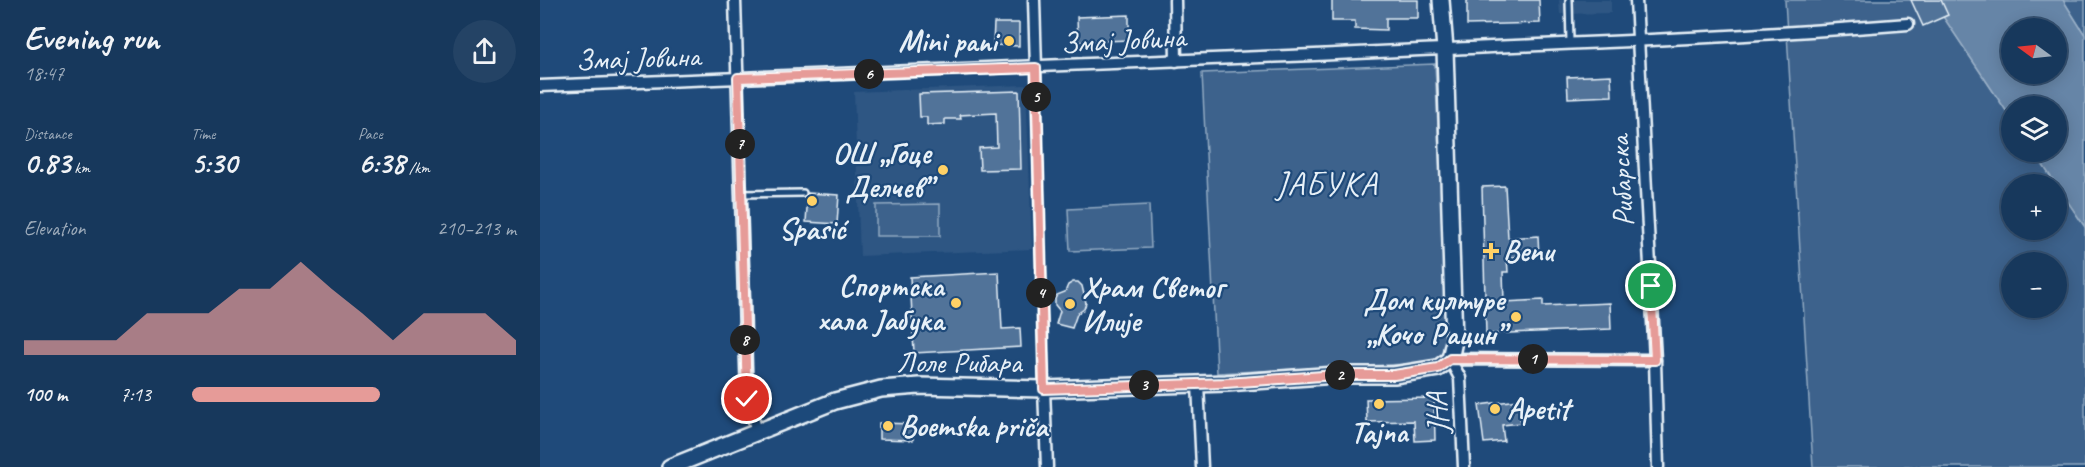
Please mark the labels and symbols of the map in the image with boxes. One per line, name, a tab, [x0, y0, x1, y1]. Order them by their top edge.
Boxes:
street label: Змај Јовина	[1060, 18, 1189, 62]
north arrow	[2001, 18, 2067, 84]
place label: Mini pani	[898, 22, 1001, 60]
marker: Mini pani	[1002, 34, 1016, 48]
street label: Змај Јовина	[575, 37, 704, 79]
pin: 6	[854, 59, 884, 89]
pin: 5	[1021, 82, 1051, 112]
pin: 7	[725, 129, 755, 159]
street label: Рибарска	[1600, 132, 1642, 227]
place label: ОШ „Гоце Делчев”	[833, 134, 938, 206]
marker: ОШ „Гоце Делчев”	[936, 163, 950, 177]
district label: ЈАБУКА	[1274, 163, 1378, 205]
marker: Spasić	[805, 194, 819, 208]
place label: Spasić	[779, 210, 850, 248]
place label: Benu	[1503, 232, 1556, 270]
marker: Benu	[1484, 244, 1498, 258]
pin	[1625, 260, 1676, 311]
place label: Спортска хала Јабука	[818, 267, 947, 340]
place label: Храм Светог Илије	[1082, 268, 1229, 340]
pin: 4	[1026, 278, 1056, 308]
place label: Дом културе „Кочо Рацин”	[1364, 281, 1511, 353]
marker: Спортска хала Јабука	[949, 296, 963, 310]
marker: Храм Светог Илије	[1063, 297, 1077, 311]
marker: Дом културе „Кочо Рацин”	[1509, 310, 1523, 324]
pin: 8	[730, 325, 760, 355]
street label: Лоле Рибара	[896, 343, 1024, 381]
pin: 1	[1518, 344, 1548, 374]
pin: 2	[1325, 360, 1355, 390]
pin: 3	[1129, 370, 1159, 400]
pin	[721, 373, 772, 424]
street label: ЈНА	[1417, 390, 1457, 437]
place label: Apetit	[1507, 390, 1575, 428]
marker: Tajna	[1372, 397, 1386, 411]
marker: Apetit	[1488, 402, 1502, 416]
place label: Boemska priča	[900, 407, 1050, 445]
place label: Tajna	[1351, 413, 1410, 451]
marker: Boemska priča	[881, 419, 895, 433]

